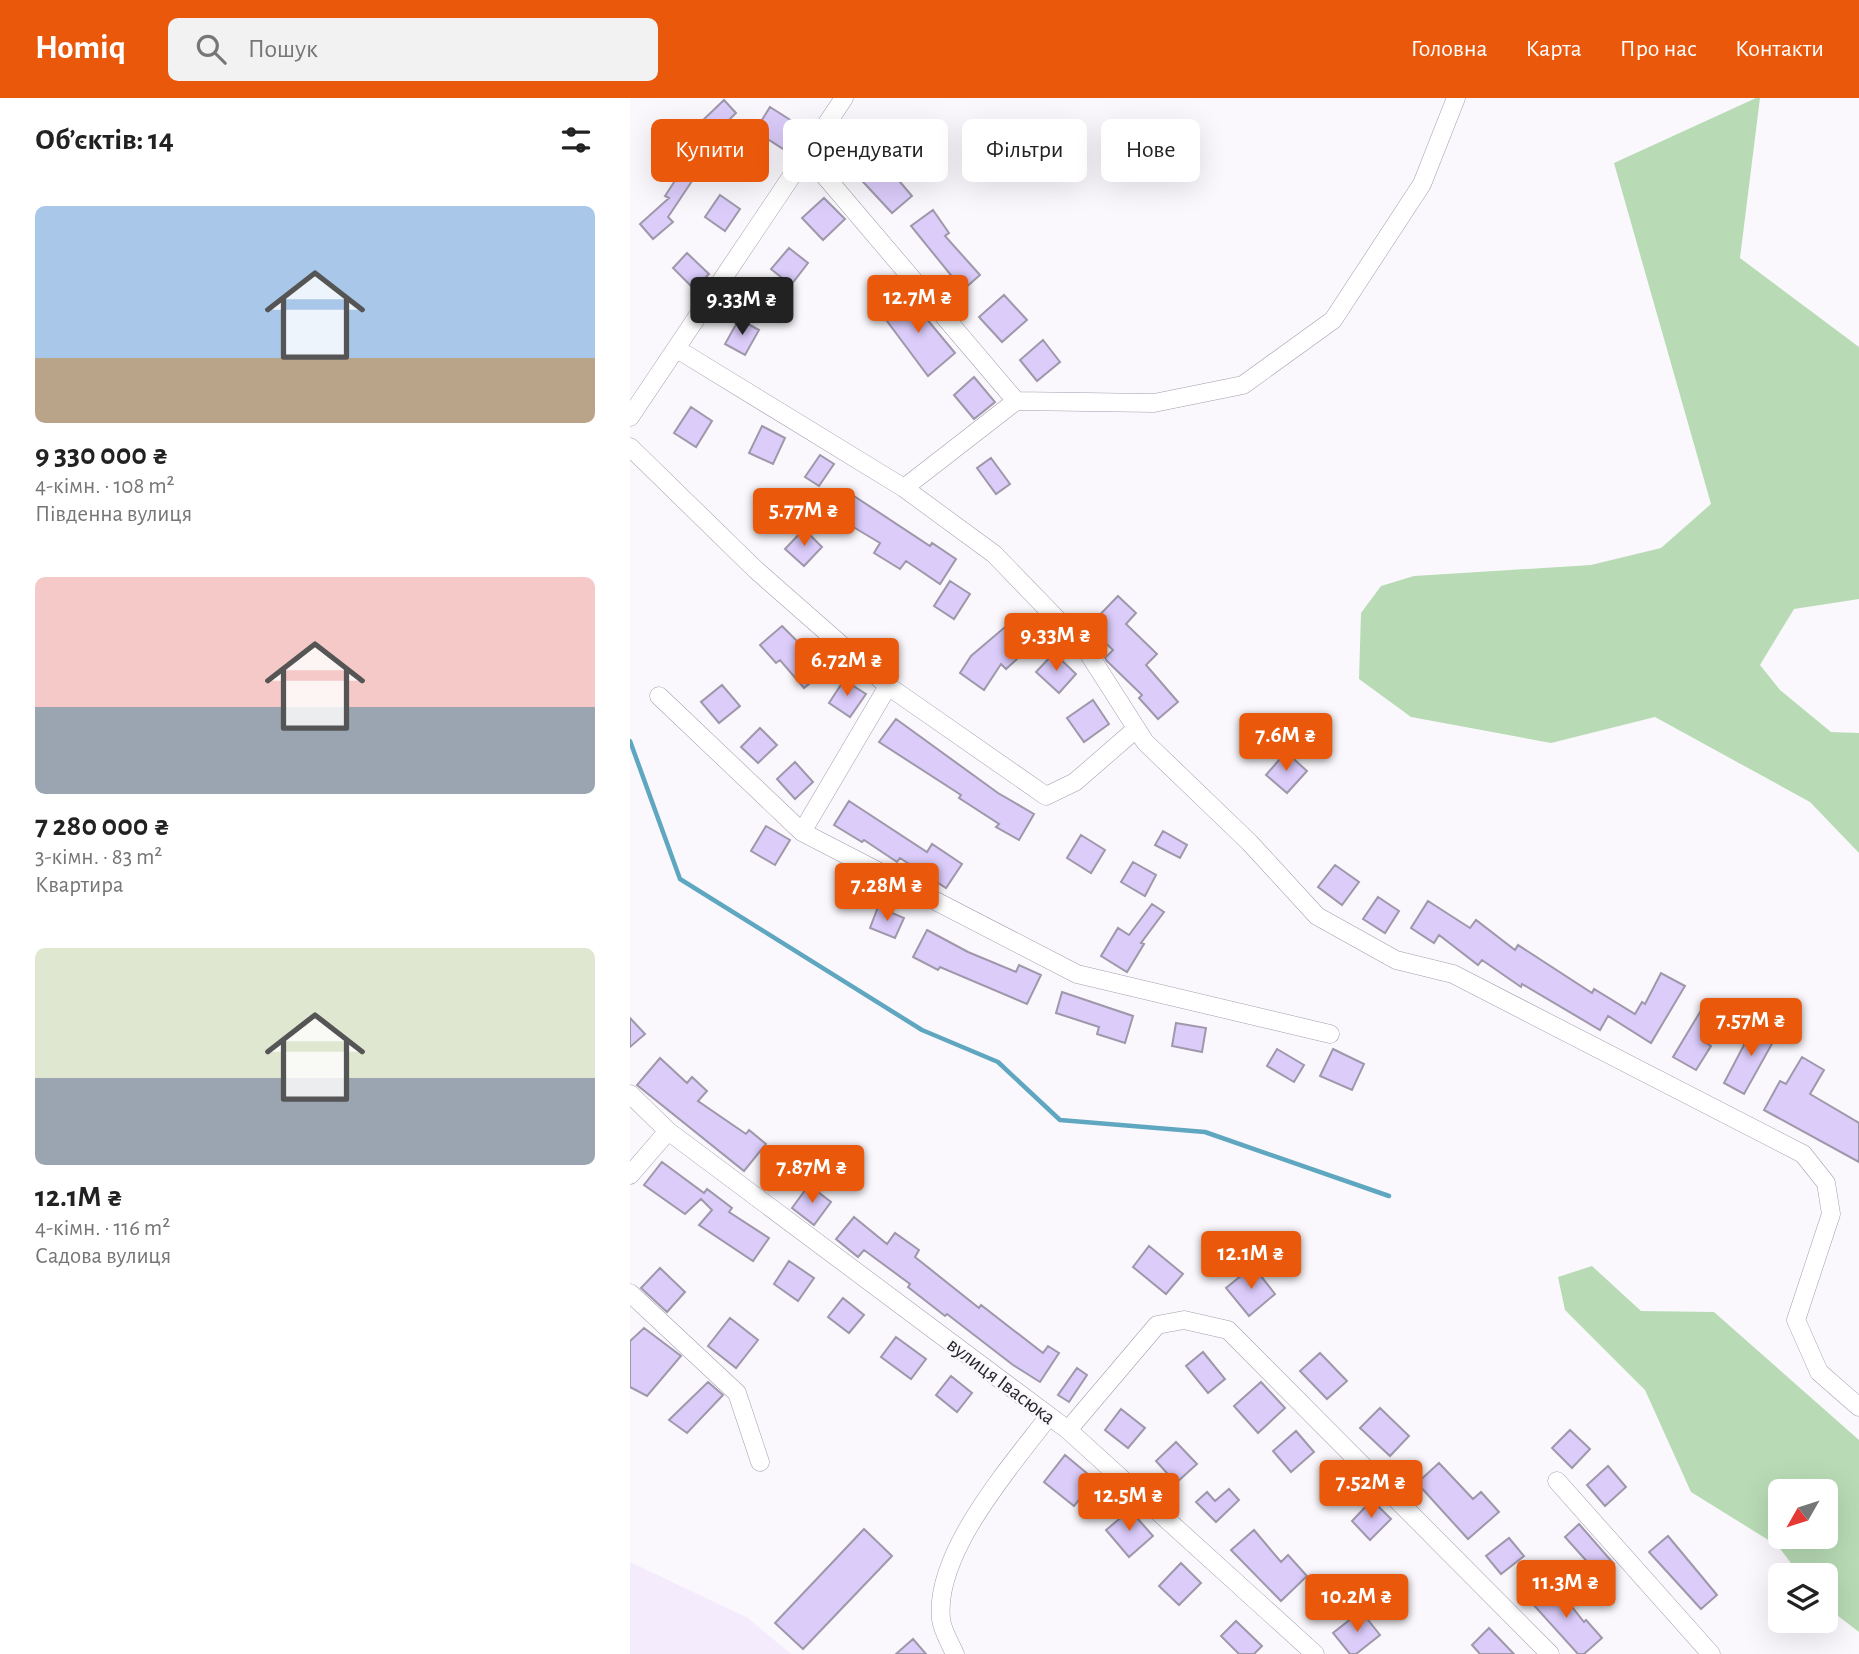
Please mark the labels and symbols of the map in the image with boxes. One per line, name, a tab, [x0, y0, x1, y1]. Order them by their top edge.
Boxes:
pin: 12.7M ₴	[853, 275, 983, 335]
pin: 9.33M ₴	[677, 278, 807, 337]
pin: 5.77M ₴	[739, 489, 869, 548]
pin: 9.33M ₴	[991, 614, 1121, 673]
pin: 6.72M ₴	[782, 638, 912, 698]
pin: 7.6M ₴	[1229, 714, 1343, 773]
pin: 7.28M ₴	[822, 864, 952, 923]
pin: 7.57M ₴	[1686, 998, 1816, 1058]
pin: 7.87M ₴	[747, 1146, 877, 1205]
pin: 12.1M ₴	[1186, 1232, 1316, 1291]
street label: вулиця Івасюка	[943, 1334, 1059, 1429]
pin: 7.52M ₴	[1306, 1460, 1436, 1520]
pin: 12.5M ₴	[1064, 1474, 1194, 1533]
north arrow	[1768, 1479, 1838, 1549]
pin: 11.3M ₴	[1501, 1560, 1631, 1620]
pin: 10.2M ₴	[1292, 1574, 1422, 1634]

